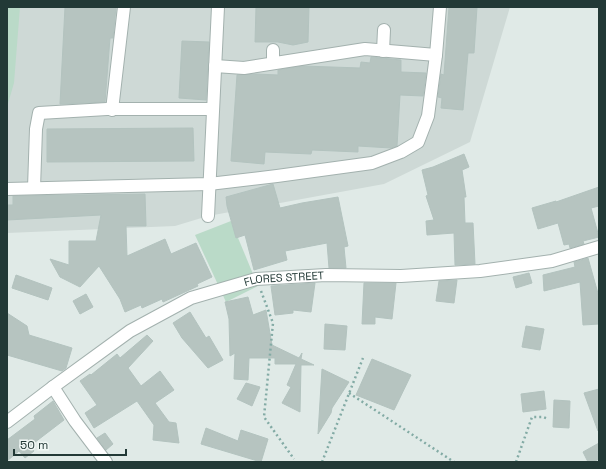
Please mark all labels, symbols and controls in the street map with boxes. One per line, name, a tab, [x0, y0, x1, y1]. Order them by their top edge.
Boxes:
street label: FLORES STREET	[242, 268, 325, 289]
scale bar	[14, 431, 126, 457]
text: 50 m	[20, 437, 48, 453]

